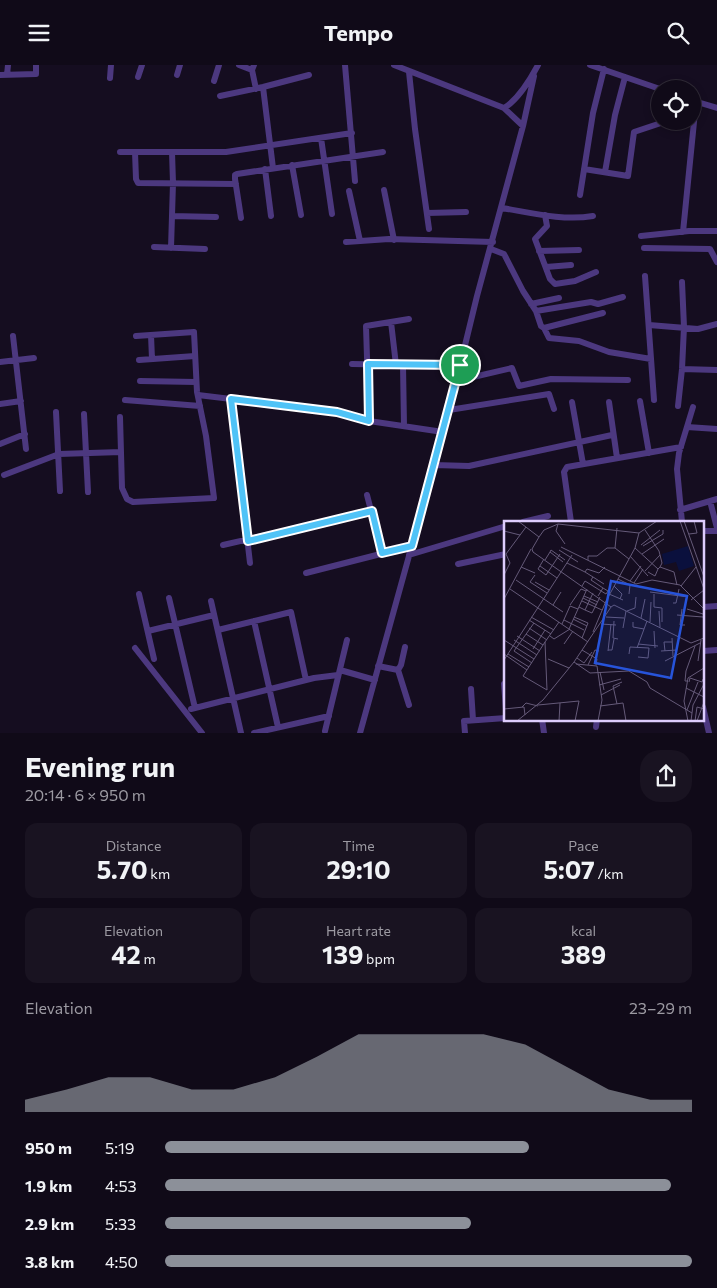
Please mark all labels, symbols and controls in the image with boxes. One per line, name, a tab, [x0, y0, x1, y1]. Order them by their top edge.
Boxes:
icon: menu	[25, 19, 53, 47]
text: Tempo	[324, 19, 393, 46]
icon: search	[664, 19, 692, 47]
map controls	[651, 80, 701, 130]
button: locate	[651, 80, 701, 130]
pin	[439, 344, 481, 386]
icon: arrive	[446, 351, 474, 379]
inset map	[504, 521, 704, 721]
text: Evening run	[25, 749, 175, 783]
button: share	[640, 750, 692, 802]
text: 20:14 · 6 × 950 m	[25, 785, 146, 804]
text: Distance	[106, 837, 161, 854]
text: Time	[342, 837, 375, 854]
text: Pace	[568, 837, 599, 854]
text: 5.70	[97, 854, 148, 884]
text: 29:10	[326, 854, 391, 884]
text: 5:07	[543, 854, 595, 884]
text: km	[148, 865, 170, 882]
text: /km	[595, 865, 624, 882]
text: Elevation	[104, 922, 163, 939]
text: Heart rate	[326, 922, 391, 939]
text: kcal	[571, 922, 596, 939]
text: 42	[111, 939, 141, 969]
text: 139	[322, 939, 363, 969]
text: 389	[561, 939, 606, 969]
text: m	[141, 950, 156, 967]
text: bpm	[363, 950, 395, 967]
text: Elevation	[25, 998, 93, 1017]
text: 23–29 m	[629, 998, 692, 1017]
text: 950 m	[25, 1138, 72, 1157]
text: 5:19	[105, 1138, 135, 1157]
text: 1.9 km	[25, 1176, 72, 1195]
text: 4:53	[105, 1176, 137, 1195]
text: 2.9 km	[25, 1214, 74, 1233]
text: 5:33	[105, 1214, 136, 1233]
text: 3.8 km	[25, 1252, 74, 1271]
text: 4:50	[105, 1252, 138, 1271]

